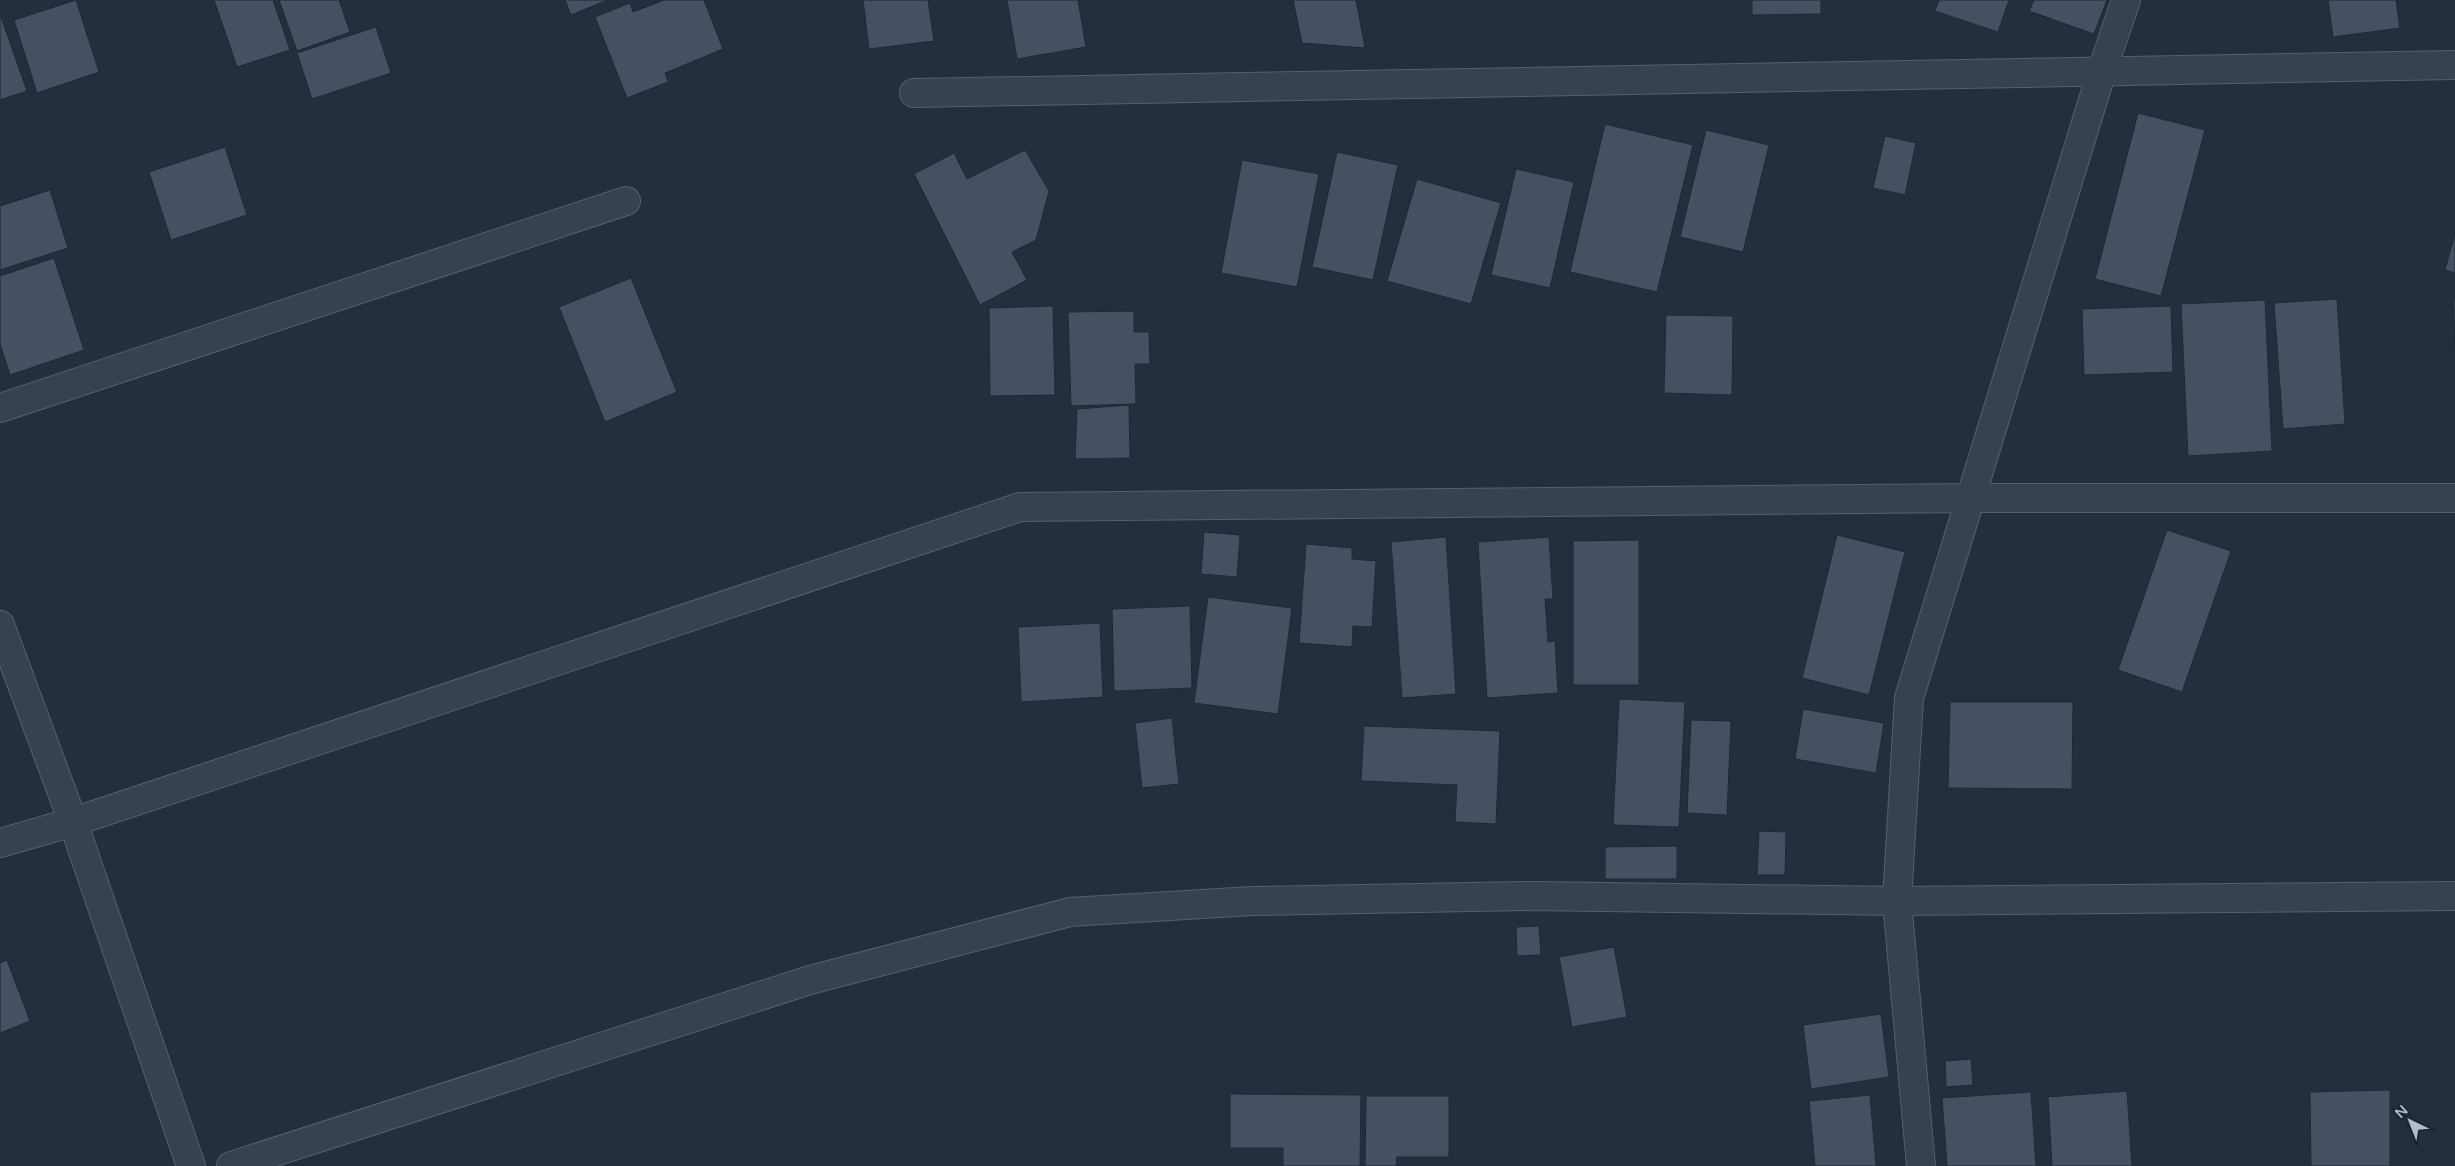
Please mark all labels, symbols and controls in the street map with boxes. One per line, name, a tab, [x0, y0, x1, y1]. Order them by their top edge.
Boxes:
north arrow	[2385, 1096, 2435, 1146]
text: N	[2392, 1102, 2411, 1122]

